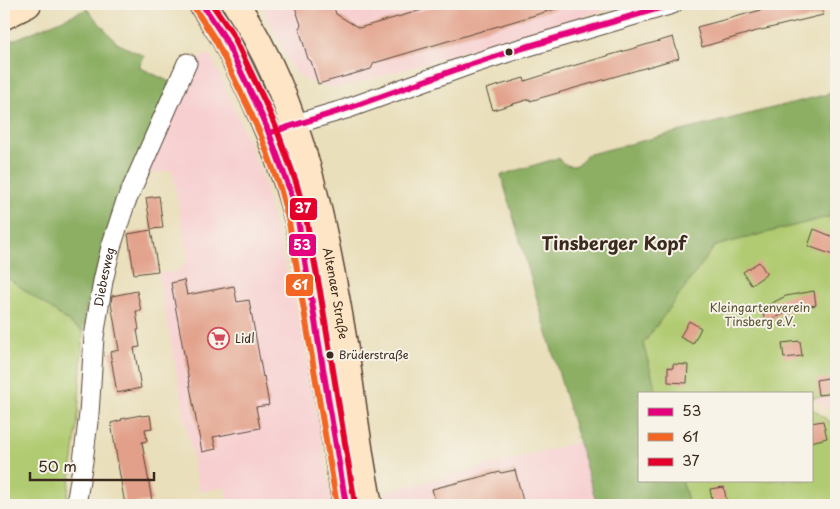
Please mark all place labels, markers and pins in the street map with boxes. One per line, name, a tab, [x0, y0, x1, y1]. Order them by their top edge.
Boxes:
unlabelled marker	[504, 47, 514, 57]
supermarket icon: Lidl	[207, 327, 231, 351]
place label: Lidl	[235, 329, 255, 347]
place label: Brüderstraße	[339, 346, 409, 363]
marker: Brüderstraße	[325, 350, 335, 360]

